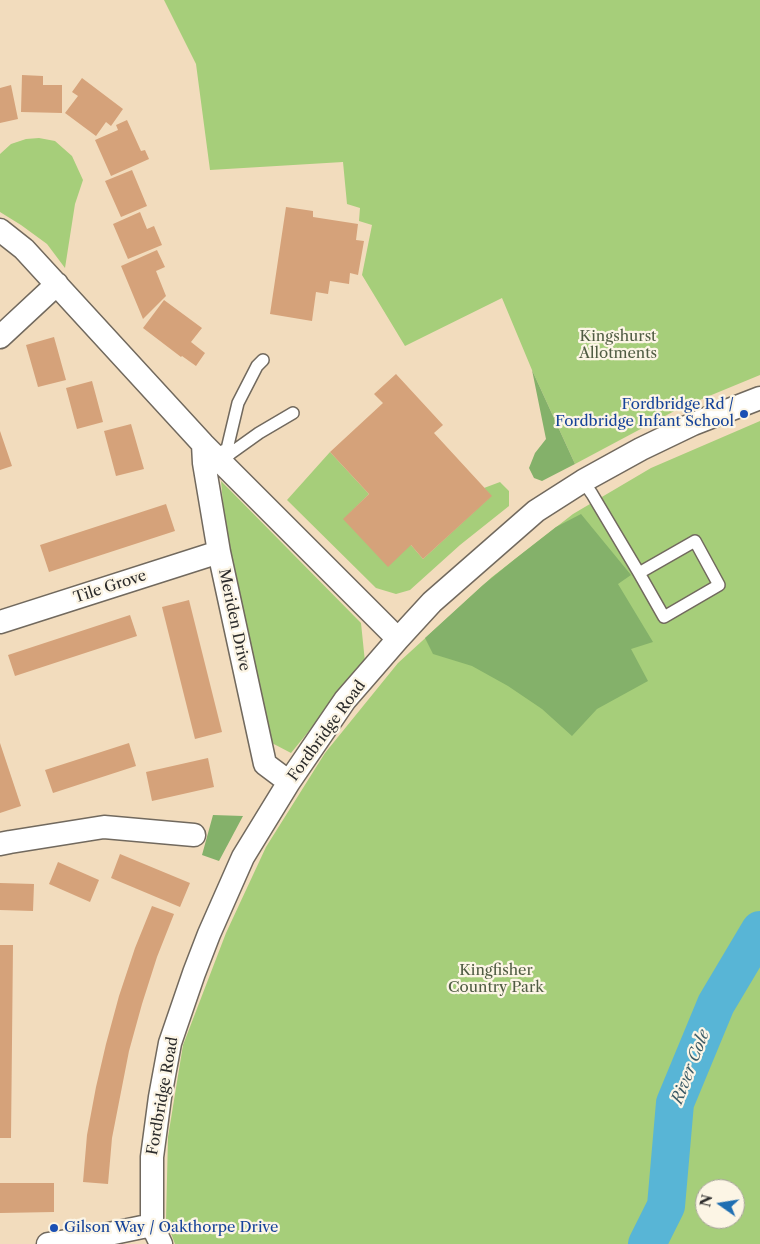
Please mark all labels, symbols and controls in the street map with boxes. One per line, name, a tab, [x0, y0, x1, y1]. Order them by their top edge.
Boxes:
park label: Kingshurst Allotments	[579, 328, 657, 363]
place label: Fordbridge Rd / Fordbridge Infant School	[555, 396, 734, 431]
marker: Fordbridge Rd / Fordbridge Infant School	[738, 408, 750, 420]
street label: Tile Grove	[71, 567, 149, 607]
street label: Meriden Drive	[214, 567, 254, 673]
street label: Fordbridge Road	[284, 677, 370, 785]
park label: Kingfisher Country Park	[448, 962, 544, 997]
water label: River Cole	[668, 1027, 714, 1107]
street label: Fordbridge Road	[144, 1035, 182, 1157]
north arrow	[695, 1179, 745, 1229]
text: N	[696, 1193, 716, 1209]
place label: Gilson Way / Oakthorpe Drive	[64, 1219, 278, 1237]
marker: Gilson Way / Oakthorpe Drive	[48, 1222, 60, 1234]

